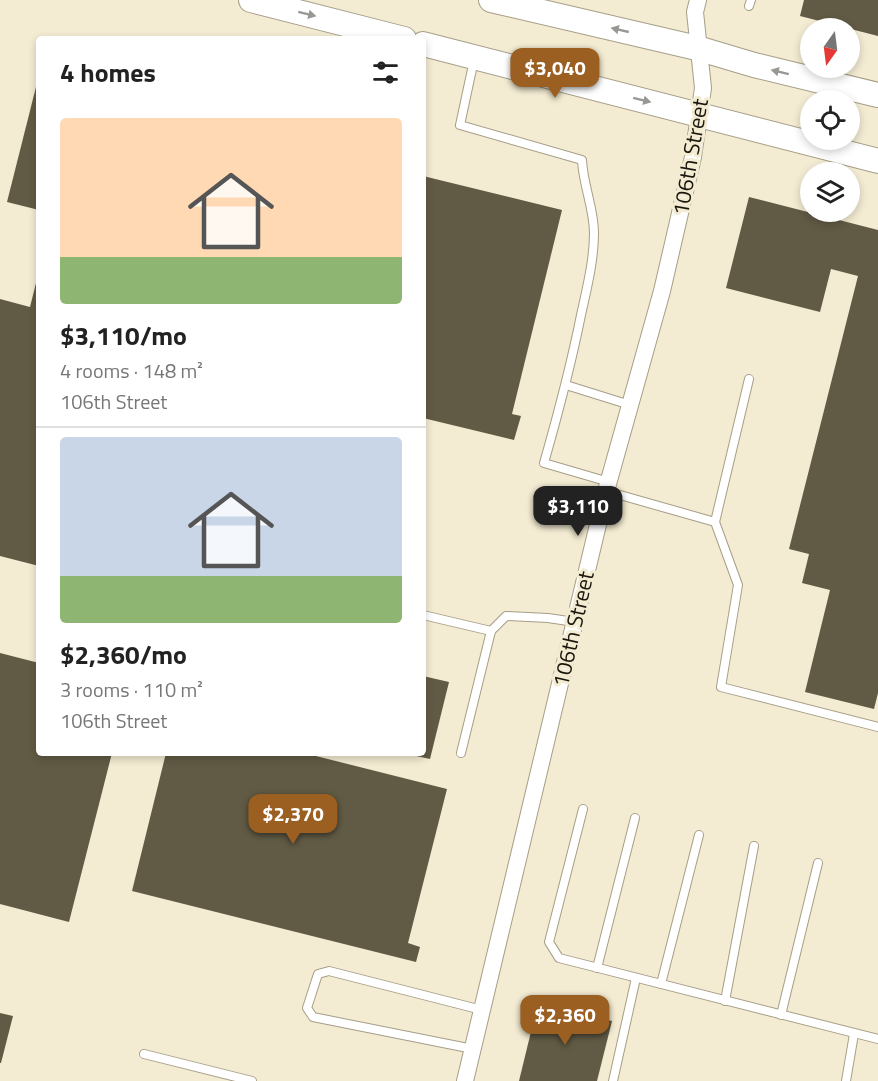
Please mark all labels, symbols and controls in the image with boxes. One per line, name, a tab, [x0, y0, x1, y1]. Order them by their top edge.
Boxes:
one-way arrow	[298, 10, 317, 20]
north arrow	[800, 18, 860, 78]
map controls	[800, 18, 860, 222]
one-way arrow	[611, 24, 629, 34]
pin: $3,040	[506, 48, 604, 99]
text: $3,040	[524, 52, 586, 83]
text: 4 homes	[60, 53, 156, 92]
icon: filters	[369, 56, 402, 89]
one-way arrow	[771, 66, 790, 76]
button: locate	[800, 90, 860, 150]
one-way arrow	[633, 96, 652, 106]
street label: 106th Street	[663, 96, 717, 218]
icon: home	[177, 157, 285, 265]
button: layers	[800, 162, 860, 222]
text: $3,110/mo	[60, 316, 187, 355]
text: 4 rooms · 148 m²	[60, 355, 203, 386]
text: 106th Street	[60, 386, 167, 417]
icon: home	[177, 476, 285, 584]
pin: $3,110	[529, 486, 627, 537]
text: $3,110	[547, 490, 609, 521]
street label: 106th Street	[543, 567, 603, 690]
text: $2,360/mo	[60, 635, 187, 674]
text: 3 rooms · 110 m²	[60, 674, 203, 705]
text: 106th Street	[60, 705, 167, 736]
pin: $2,370	[244, 794, 342, 845]
text: $2,370	[262, 798, 324, 829]
pin: $2,360	[516, 995, 614, 1046]
text: $2,360	[534, 999, 596, 1030]

